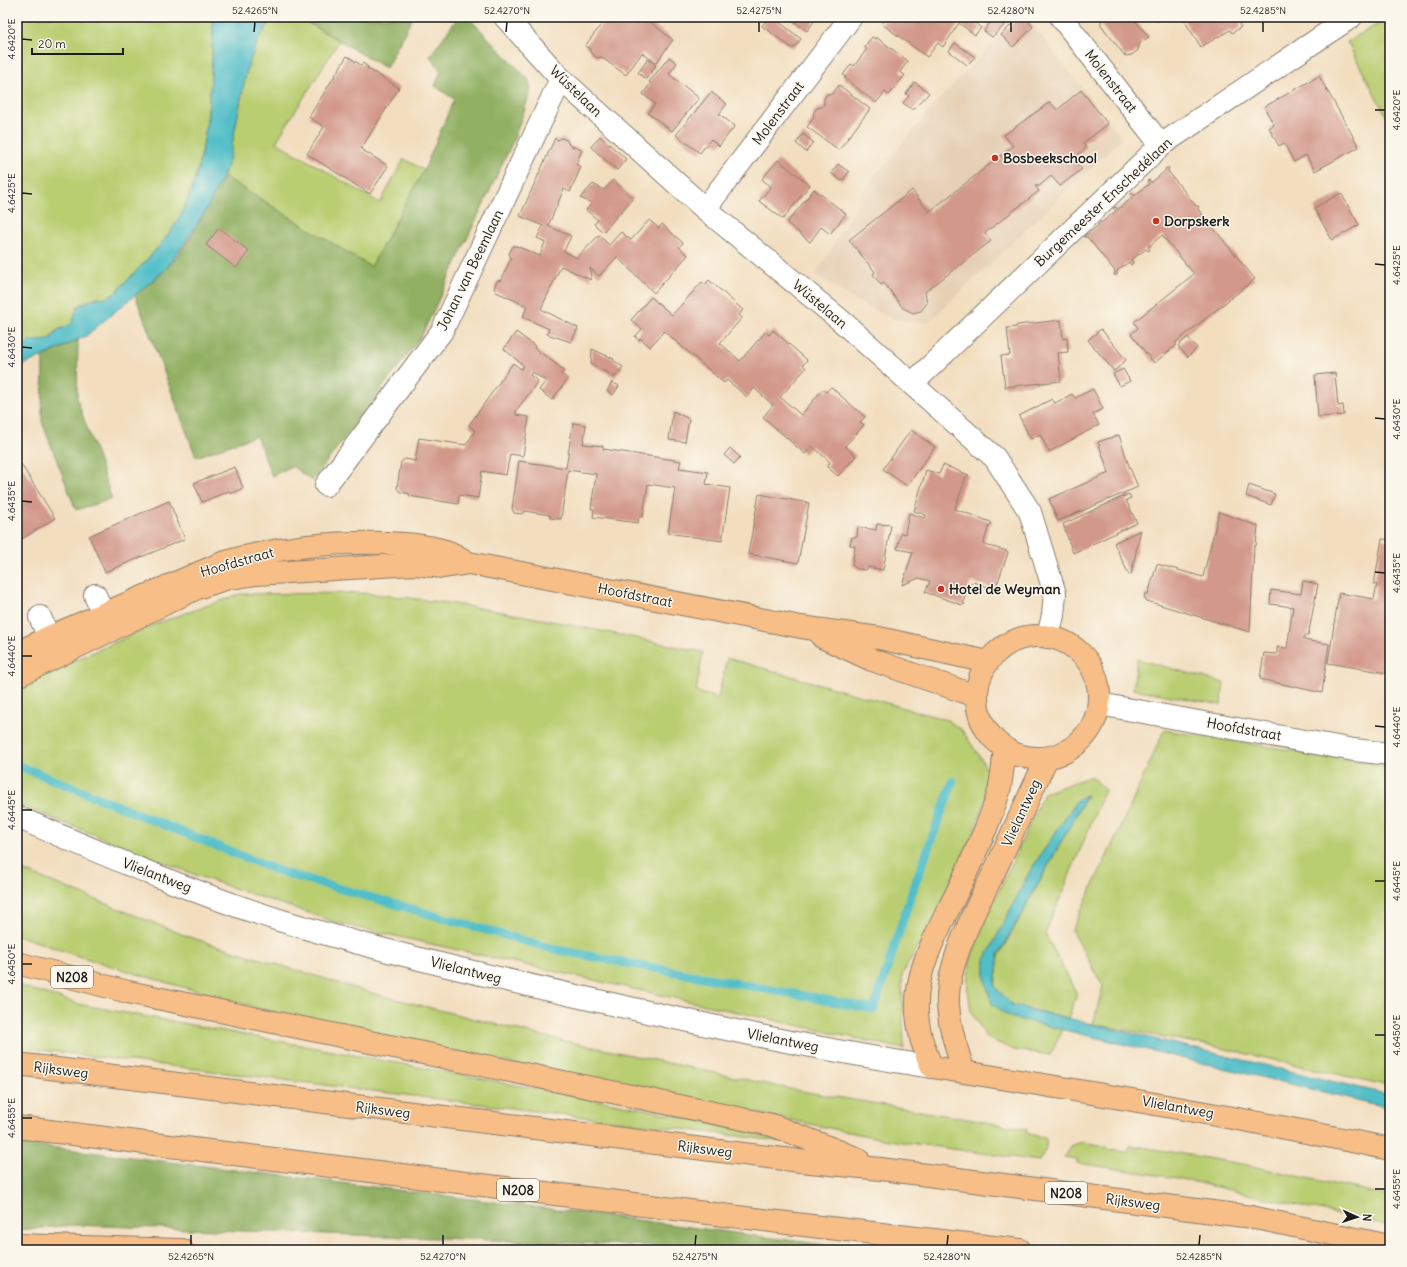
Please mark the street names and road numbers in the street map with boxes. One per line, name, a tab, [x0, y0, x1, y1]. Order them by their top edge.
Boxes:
street label: Molenstraat	[1081, 46, 1141, 116]
street label: Wüstelaan	[546, 62, 606, 120]
street label: Molenstraat	[748, 77, 808, 148]
street label: Burgemeester Enschedélaan	[1031, 134, 1175, 270]
street label: Johan van Beemlaan	[433, 207, 507, 333]
street label: Wüstelaan	[789, 276, 851, 332]
street label: Hoofdstraat	[198, 543, 276, 581]
street label: Hoofdstraat	[596, 579, 674, 611]
street label: Hoofdstraat	[1205, 714, 1283, 744]
street label: Vlielantweg	[997, 776, 1045, 850]
street label: Vlielantweg	[120, 854, 194, 896]
street label: Vlielantweg	[429, 952, 503, 988]
road number: N208	[51, 966, 93, 988]
street label: Vlielantweg	[746, 1024, 820, 1056]
street label: Rijksweg	[33, 1058, 89, 1082]
street label: Vlielantweg	[1141, 1092, 1215, 1122]
street label: Rijksweg	[355, 1098, 411, 1122]
street label: Rijksweg	[677, 1137, 733, 1161]
road number: N208	[497, 1179, 539, 1201]
road number: N208	[1045, 1182, 1087, 1204]
street label: Rijksweg	[1105, 1190, 1161, 1214]

